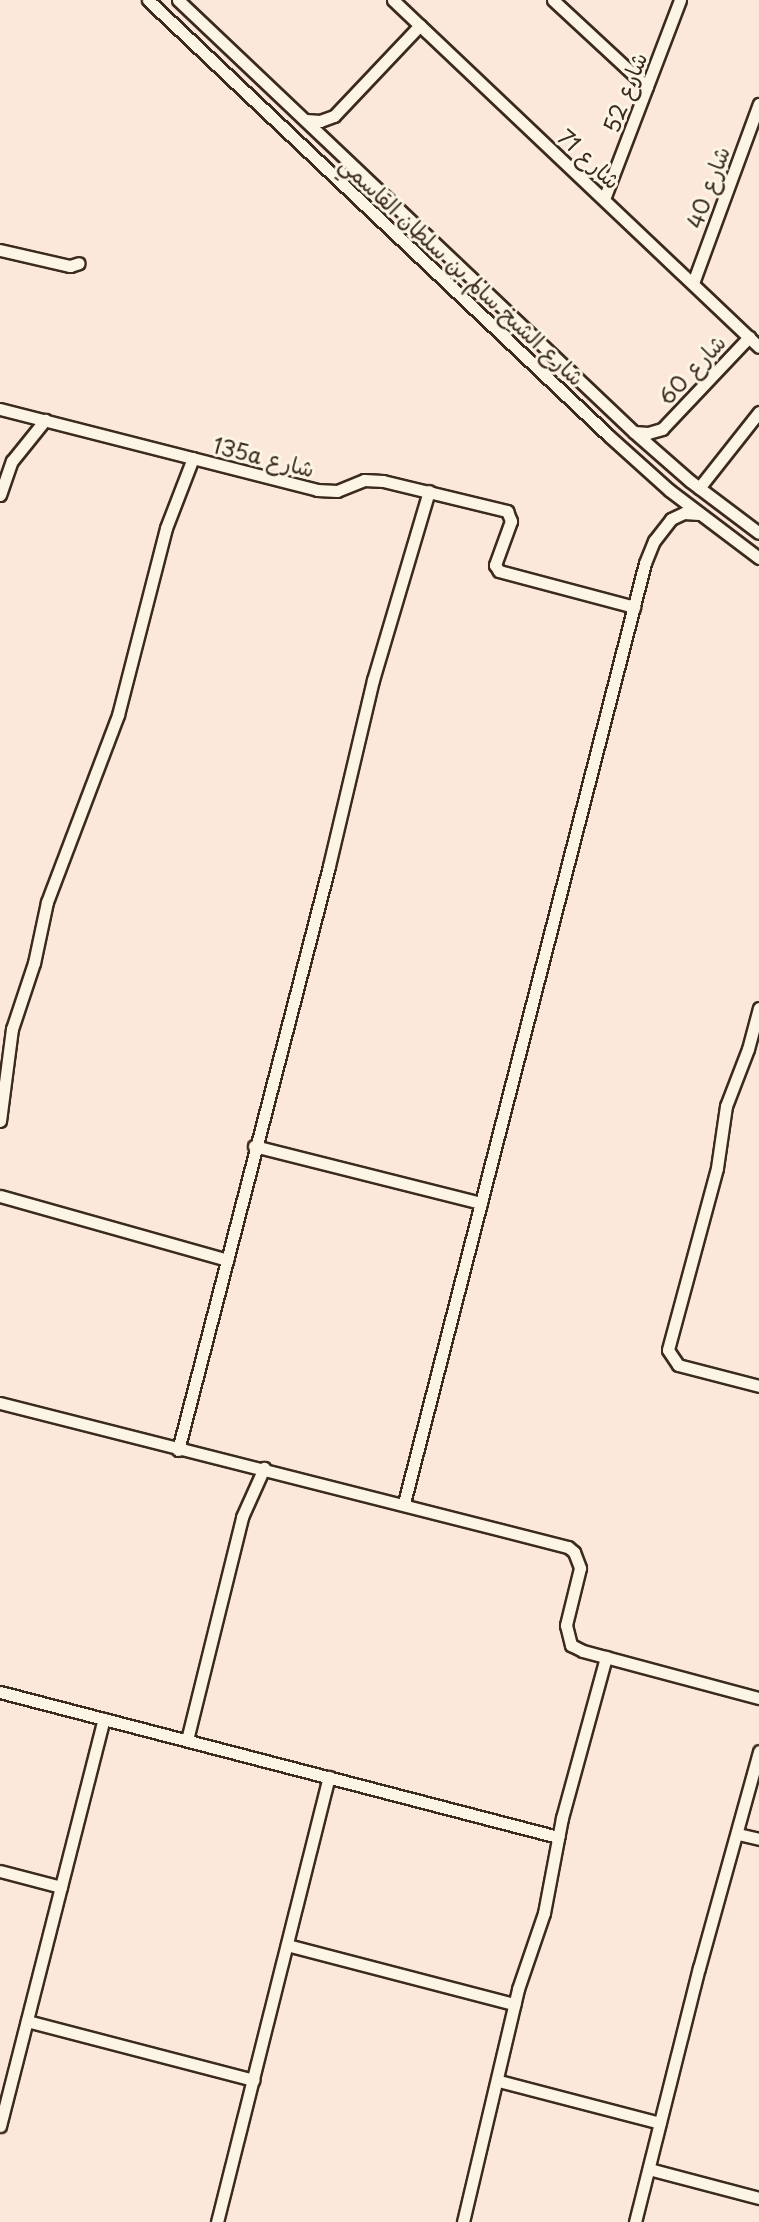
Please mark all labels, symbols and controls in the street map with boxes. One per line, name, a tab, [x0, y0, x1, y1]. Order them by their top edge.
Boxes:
street label: شارع 52	[597, 48, 651, 136]
street label: شارع 71	[553, 123, 627, 193]
street label: شارع 40	[680, 142, 734, 232]
street label: شارع الشيخ سالم بن سلطان القاسمي	[335, 150, 591, 390]
street label: شارع 60	[652, 328, 730, 410]
street label: 135a شارع	[210, 431, 318, 481]

